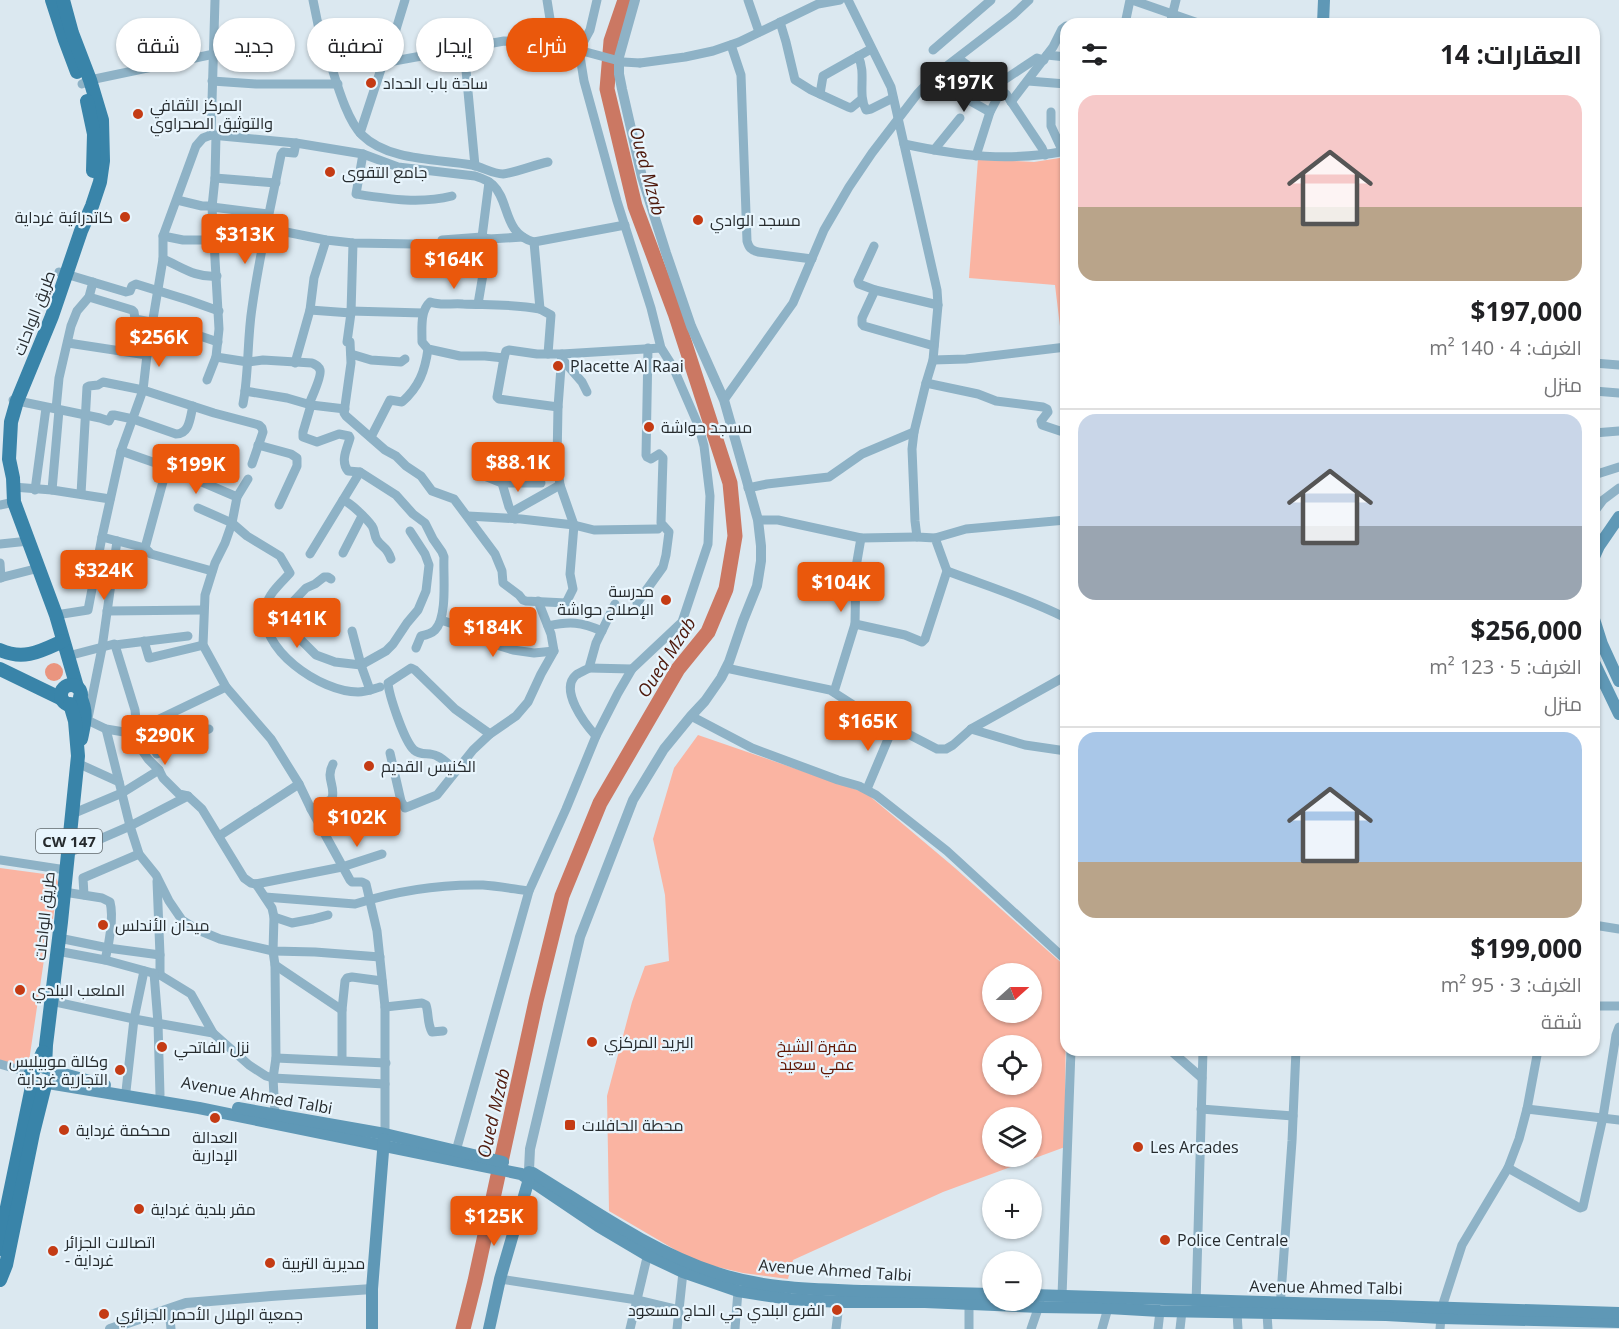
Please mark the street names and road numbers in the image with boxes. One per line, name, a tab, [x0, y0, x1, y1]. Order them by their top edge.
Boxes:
street label: طريق الواحات	[8, 267, 60, 359]
road number: CW 147	[36, 829, 102, 853]
street label: طريق الواحات	[28, 870, 60, 962]
street label: Avenue Ahmed Talbi	[180, 1071, 334, 1119]
street label: Avenue Ahmed Talbi	[758, 1254, 912, 1286]
street label: Avenue Ahmed Talbi	[1249, 1275, 1403, 1299]

